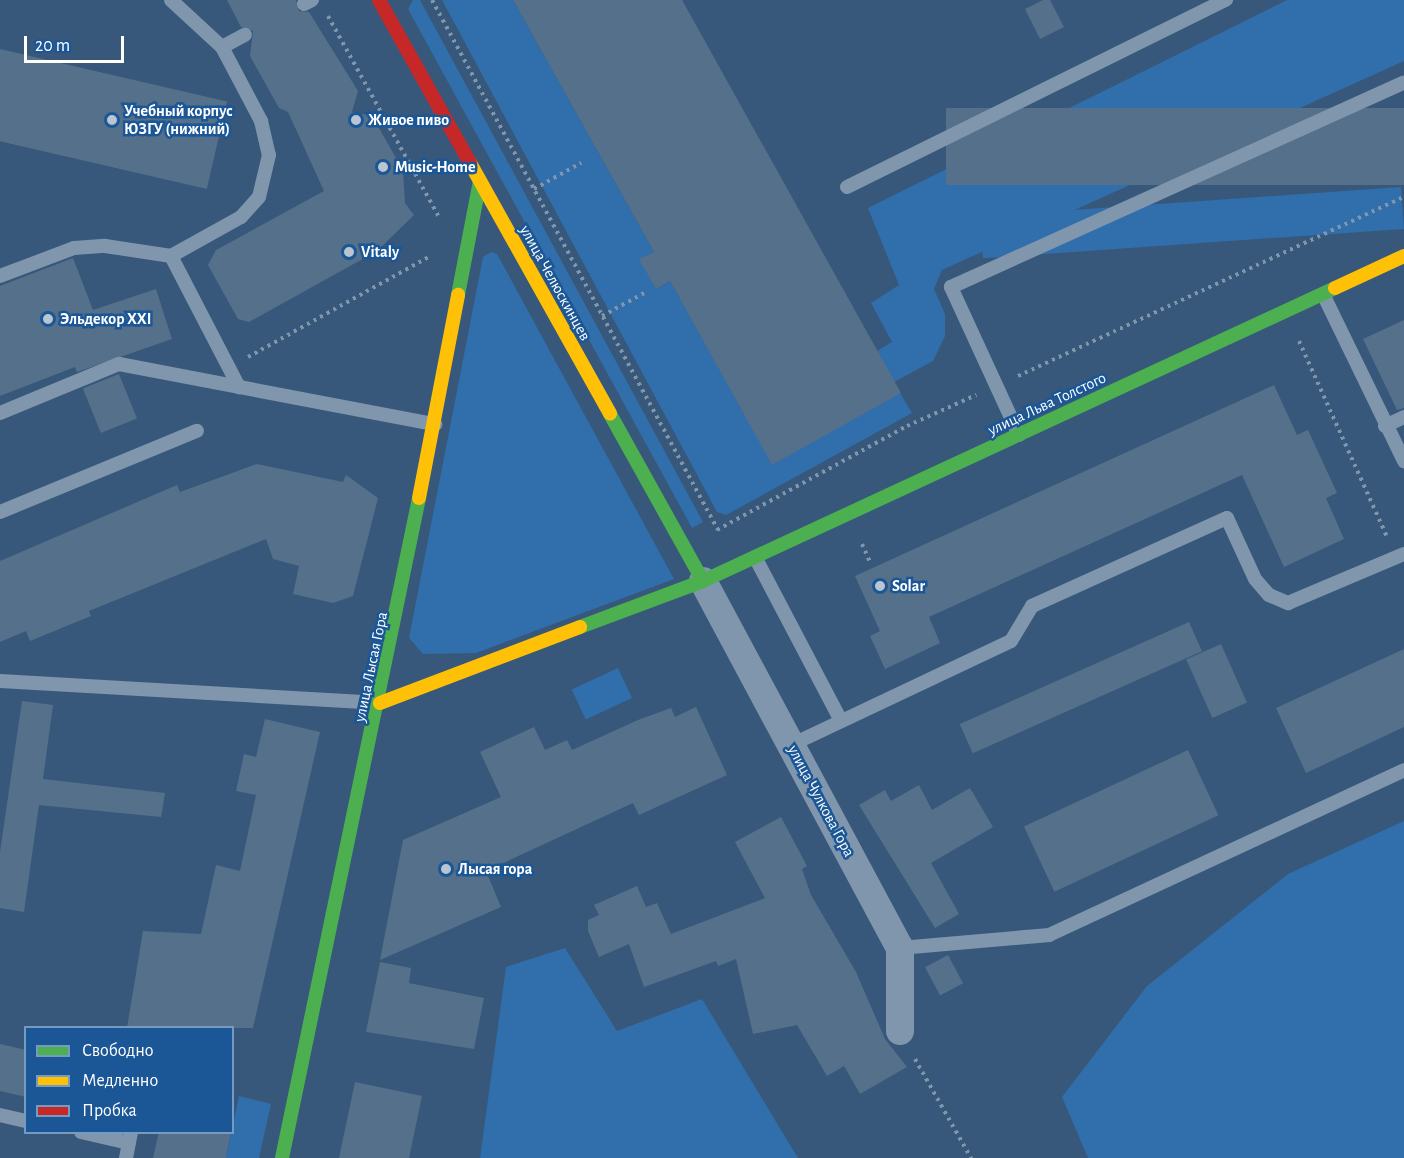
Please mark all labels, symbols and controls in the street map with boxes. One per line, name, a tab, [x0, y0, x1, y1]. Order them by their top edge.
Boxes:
scale bar	[27, 24, 128, 62]
text: 20 m	[35, 37, 70, 55]
place label: Учебный корпус ЮЗГУ (нижний)	[124, 101, 233, 139]
place label: Живое пиво	[368, 110, 449, 130]
marker: Учебный корпус ЮЗГУ (нижний)	[105, 113, 119, 127]
marker: Живое пиво	[349, 113, 363, 127]
place label: Music-Home	[395, 157, 475, 177]
marker: Music-Home	[376, 160, 390, 174]
street label: улица Челюскинцев	[515, 222, 595, 344]
place label: Vitaly	[361, 242, 399, 262]
marker: Vitaly	[342, 245, 356, 259]
place label: Эльдекор XXI	[60, 309, 152, 329]
marker: Эльдекор XXI	[41, 312, 55, 326]
street label: улица Льва Толстого	[985, 368, 1109, 440]
place label: Solar	[892, 576, 925, 596]
marker: Solar	[873, 579, 887, 593]
street label: улица Лысая Гора	[350, 610, 392, 724]
street label: улица Чулкова Гора	[783, 742, 859, 860]
place label: Лысая гора	[458, 859, 532, 879]
marker: Лысая гора	[439, 862, 453, 876]
legend	[24, 1026, 234, 1134]
text: Свободно	[82, 1042, 154, 1060]
text: Медленно	[82, 1072, 158, 1090]
text: Пробка	[82, 1102, 137, 1120]

